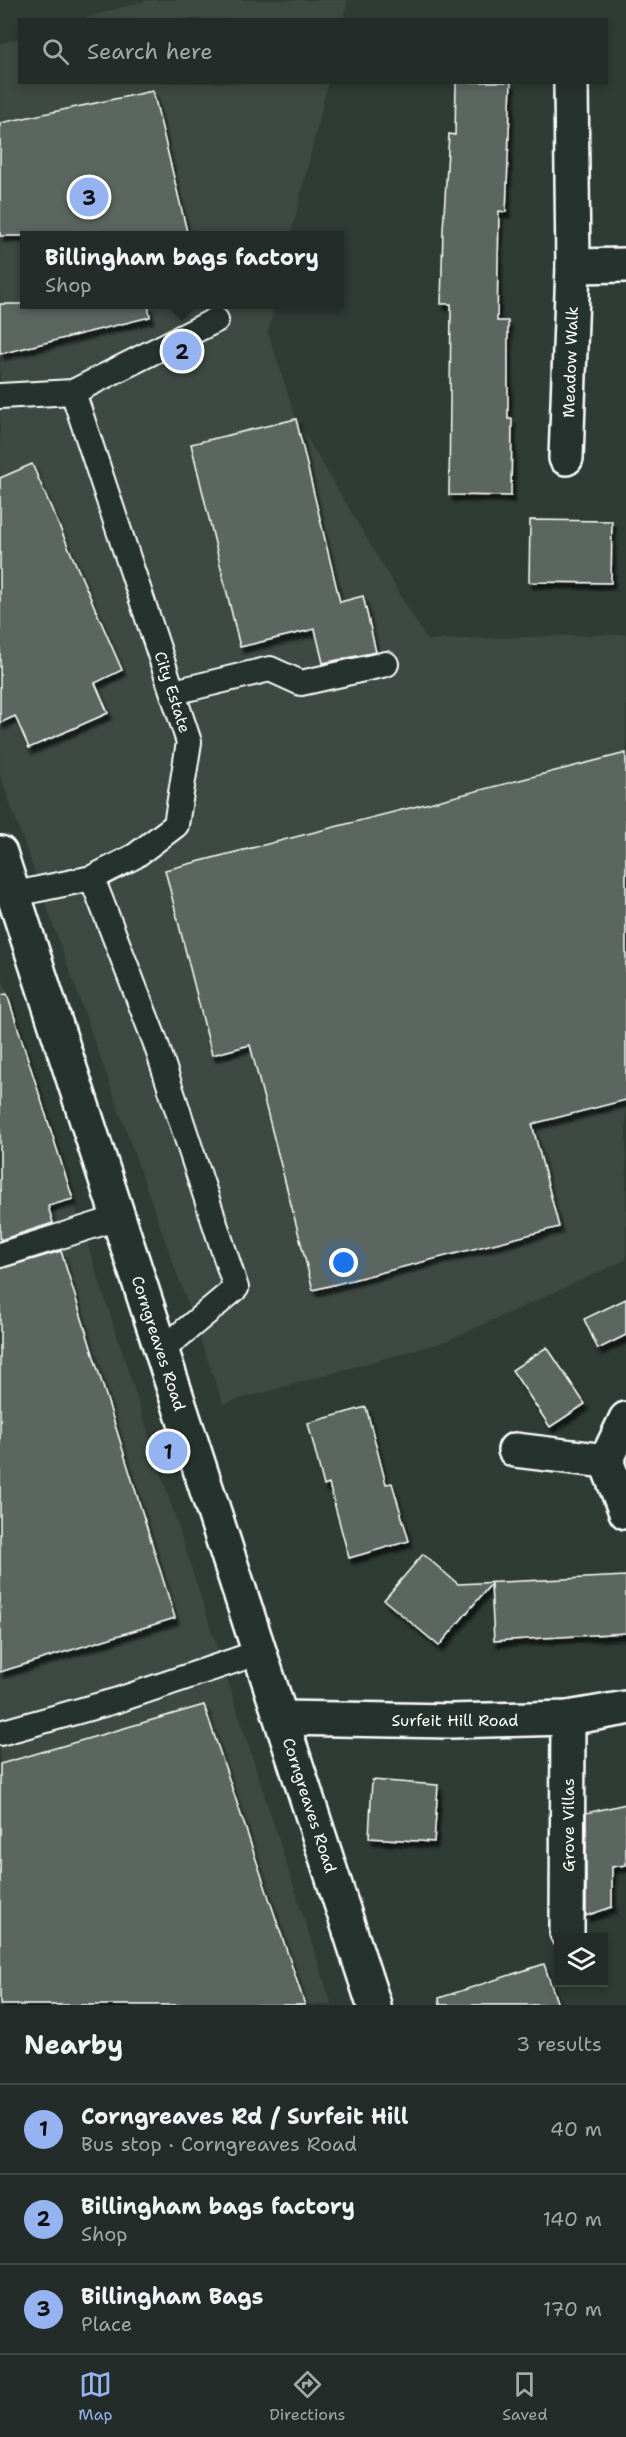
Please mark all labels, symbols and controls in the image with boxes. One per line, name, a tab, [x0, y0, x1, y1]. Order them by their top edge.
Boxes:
search box	[18, 18, 608, 84]
icon: search	[39, 35, 72, 68]
text: Search here	[87, 37, 213, 66]
pin: 3	[70, 174, 109, 220]
popup	[20, 231, 344, 309]
text: Billingham bags factory	[45, 243, 319, 272]
text: Shop	[45, 272, 92, 298]
street label: Meadow Walk	[558, 306, 583, 418]
pin: 2	[162, 328, 201, 374]
street label: City Estate	[149, 649, 196, 736]
your location	[329, 1248, 358, 1277]
street label: Corngreaves Road	[127, 1273, 190, 1413]
pin: 1	[148, 1428, 188, 1474]
street label: Surfeit Hill Road	[392, 1710, 518, 1731]
street label: Corngreaves Road	[278, 1735, 341, 1875]
street label: Grove Villas	[558, 1778, 579, 1872]
map controls	[554, 1933, 608, 1987]
button: layers	[554, 1933, 608, 1987]
text: Nearby	[24, 2027, 123, 2062]
text: 3 results	[516, 2031, 602, 2057]
text: Corngreaves Rd / Surfeit Hill	[81, 2102, 408, 2131]
text: 1	[39, 2116, 48, 2142]
text: 40 m	[550, 2116, 602, 2142]
text: Bus stop · Corngreaves Road	[81, 2131, 357, 2157]
text: Billingham bags factory	[81, 2192, 355, 2221]
text: 2	[37, 2206, 51, 2232]
text: 140 m	[543, 2206, 602, 2232]
text: Shop	[81, 2221, 128, 2247]
text: Billingham Bags	[81, 2282, 263, 2311]
text: 3	[37, 2296, 51, 2322]
text: 170 m	[543, 2296, 602, 2322]
text: Place	[81, 2311, 132, 2337]
tab: Map	[78, 2368, 113, 2425]
tab: Directions	[269, 2368, 346, 2425]
tab: Saved	[502, 2368, 548, 2425]

